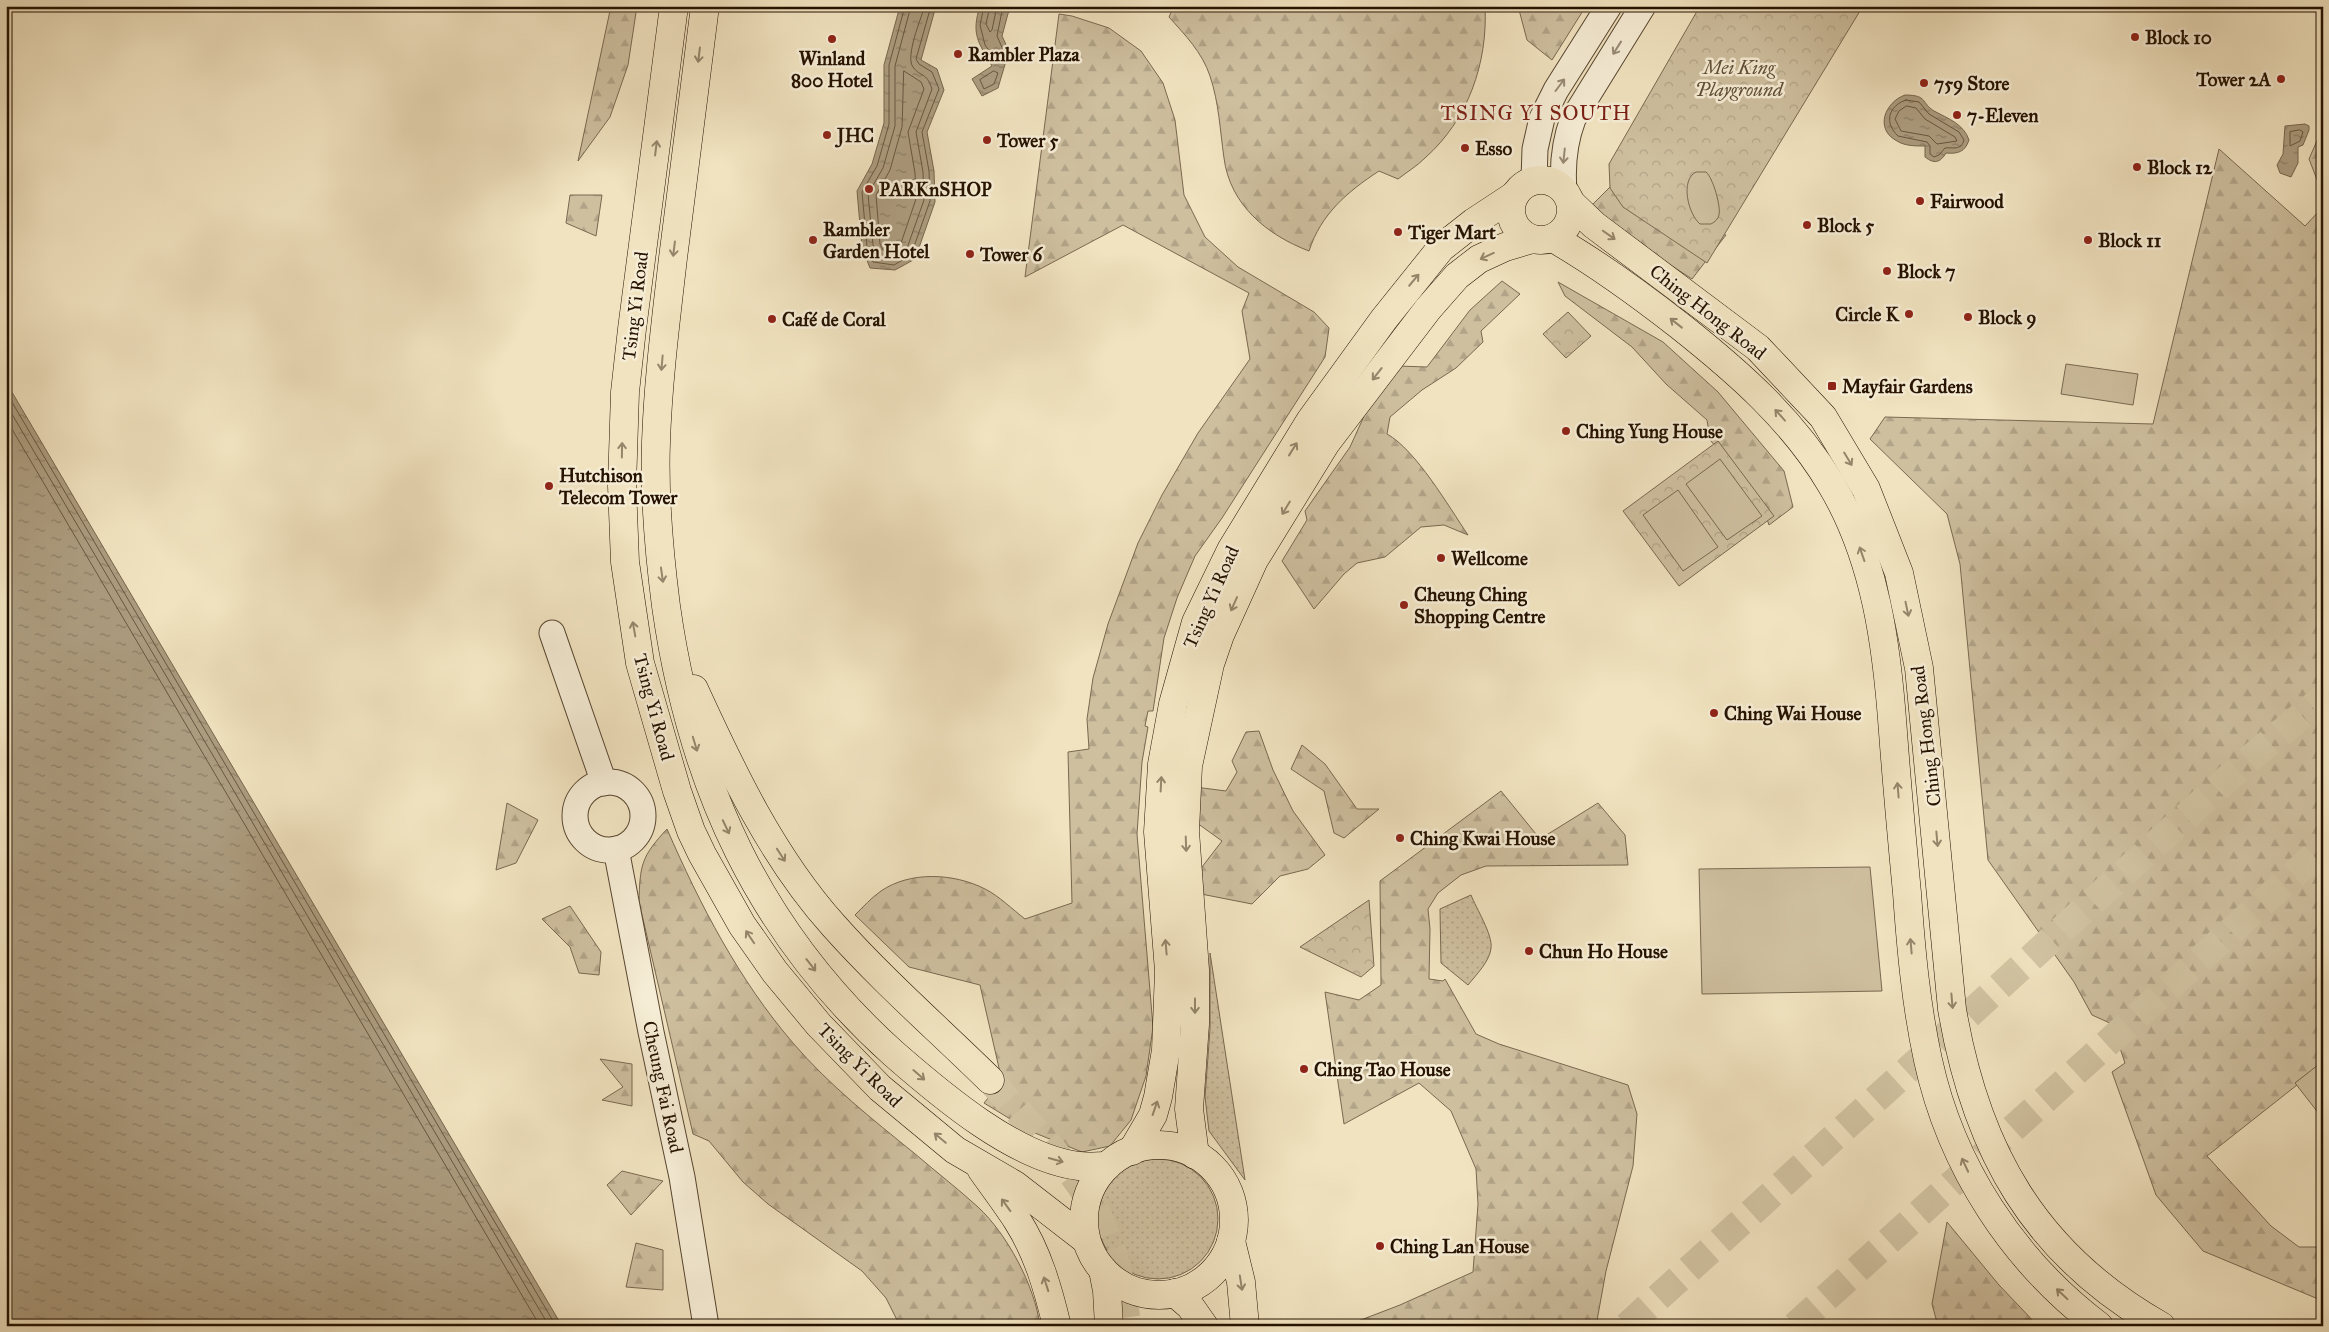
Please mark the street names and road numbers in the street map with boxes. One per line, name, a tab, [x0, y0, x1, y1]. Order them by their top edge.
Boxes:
street label: Tsing Yi Road	[617, 250, 654, 362]
street label: Ching Hong Road	[1645, 259, 1771, 366]
street label: Tsing Yi Road	[1178, 542, 1245, 652]
street label: Tsing Yi Road	[628, 651, 679, 764]
street label: Ching Hong Road	[1906, 664, 1947, 808]
street label: Tsing Yi Road	[812, 1018, 907, 1113]
street label: Cheung Fai Road	[637, 1019, 688, 1156]

